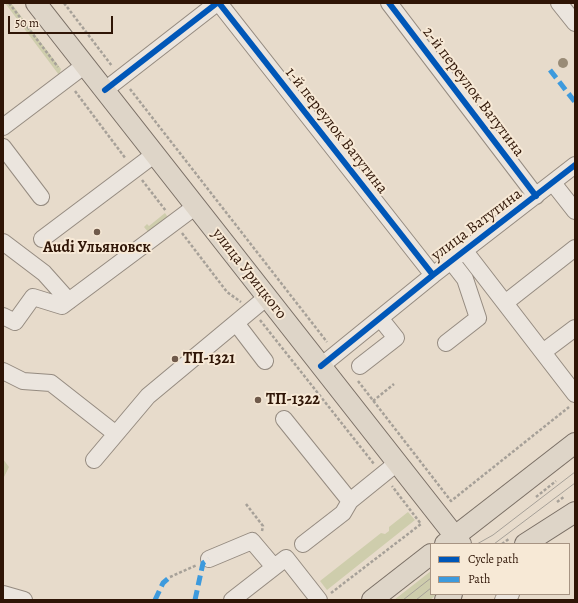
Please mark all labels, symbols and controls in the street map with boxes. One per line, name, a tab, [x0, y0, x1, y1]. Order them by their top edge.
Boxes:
scale bar	[10, 8, 115, 34]
text: 50 m	[15, 15, 39, 31]
street label: 2-й переулок Ватутина	[418, 23, 528, 161]
street label: 1-й переулок Ватутина	[281, 64, 391, 198]
street label: улица Ватутина	[428, 185, 526, 265]
street label: улица Урицкого	[208, 225, 290, 323]
marker: Audi Ульяновск	[92, 227, 102, 237]
place label: Audi Ульяновск	[43, 238, 151, 258]
place label: ТП-1321	[183, 349, 235, 369]
marker: ТП-1321	[170, 354, 180, 364]
place label: ТП-1322	[266, 390, 320, 410]
marker: ТП-1322	[253, 395, 263, 405]
legend	[430, 543, 570, 595]
text: Cycle path	[468, 551, 519, 567]
text: Path	[468, 571, 490, 587]

